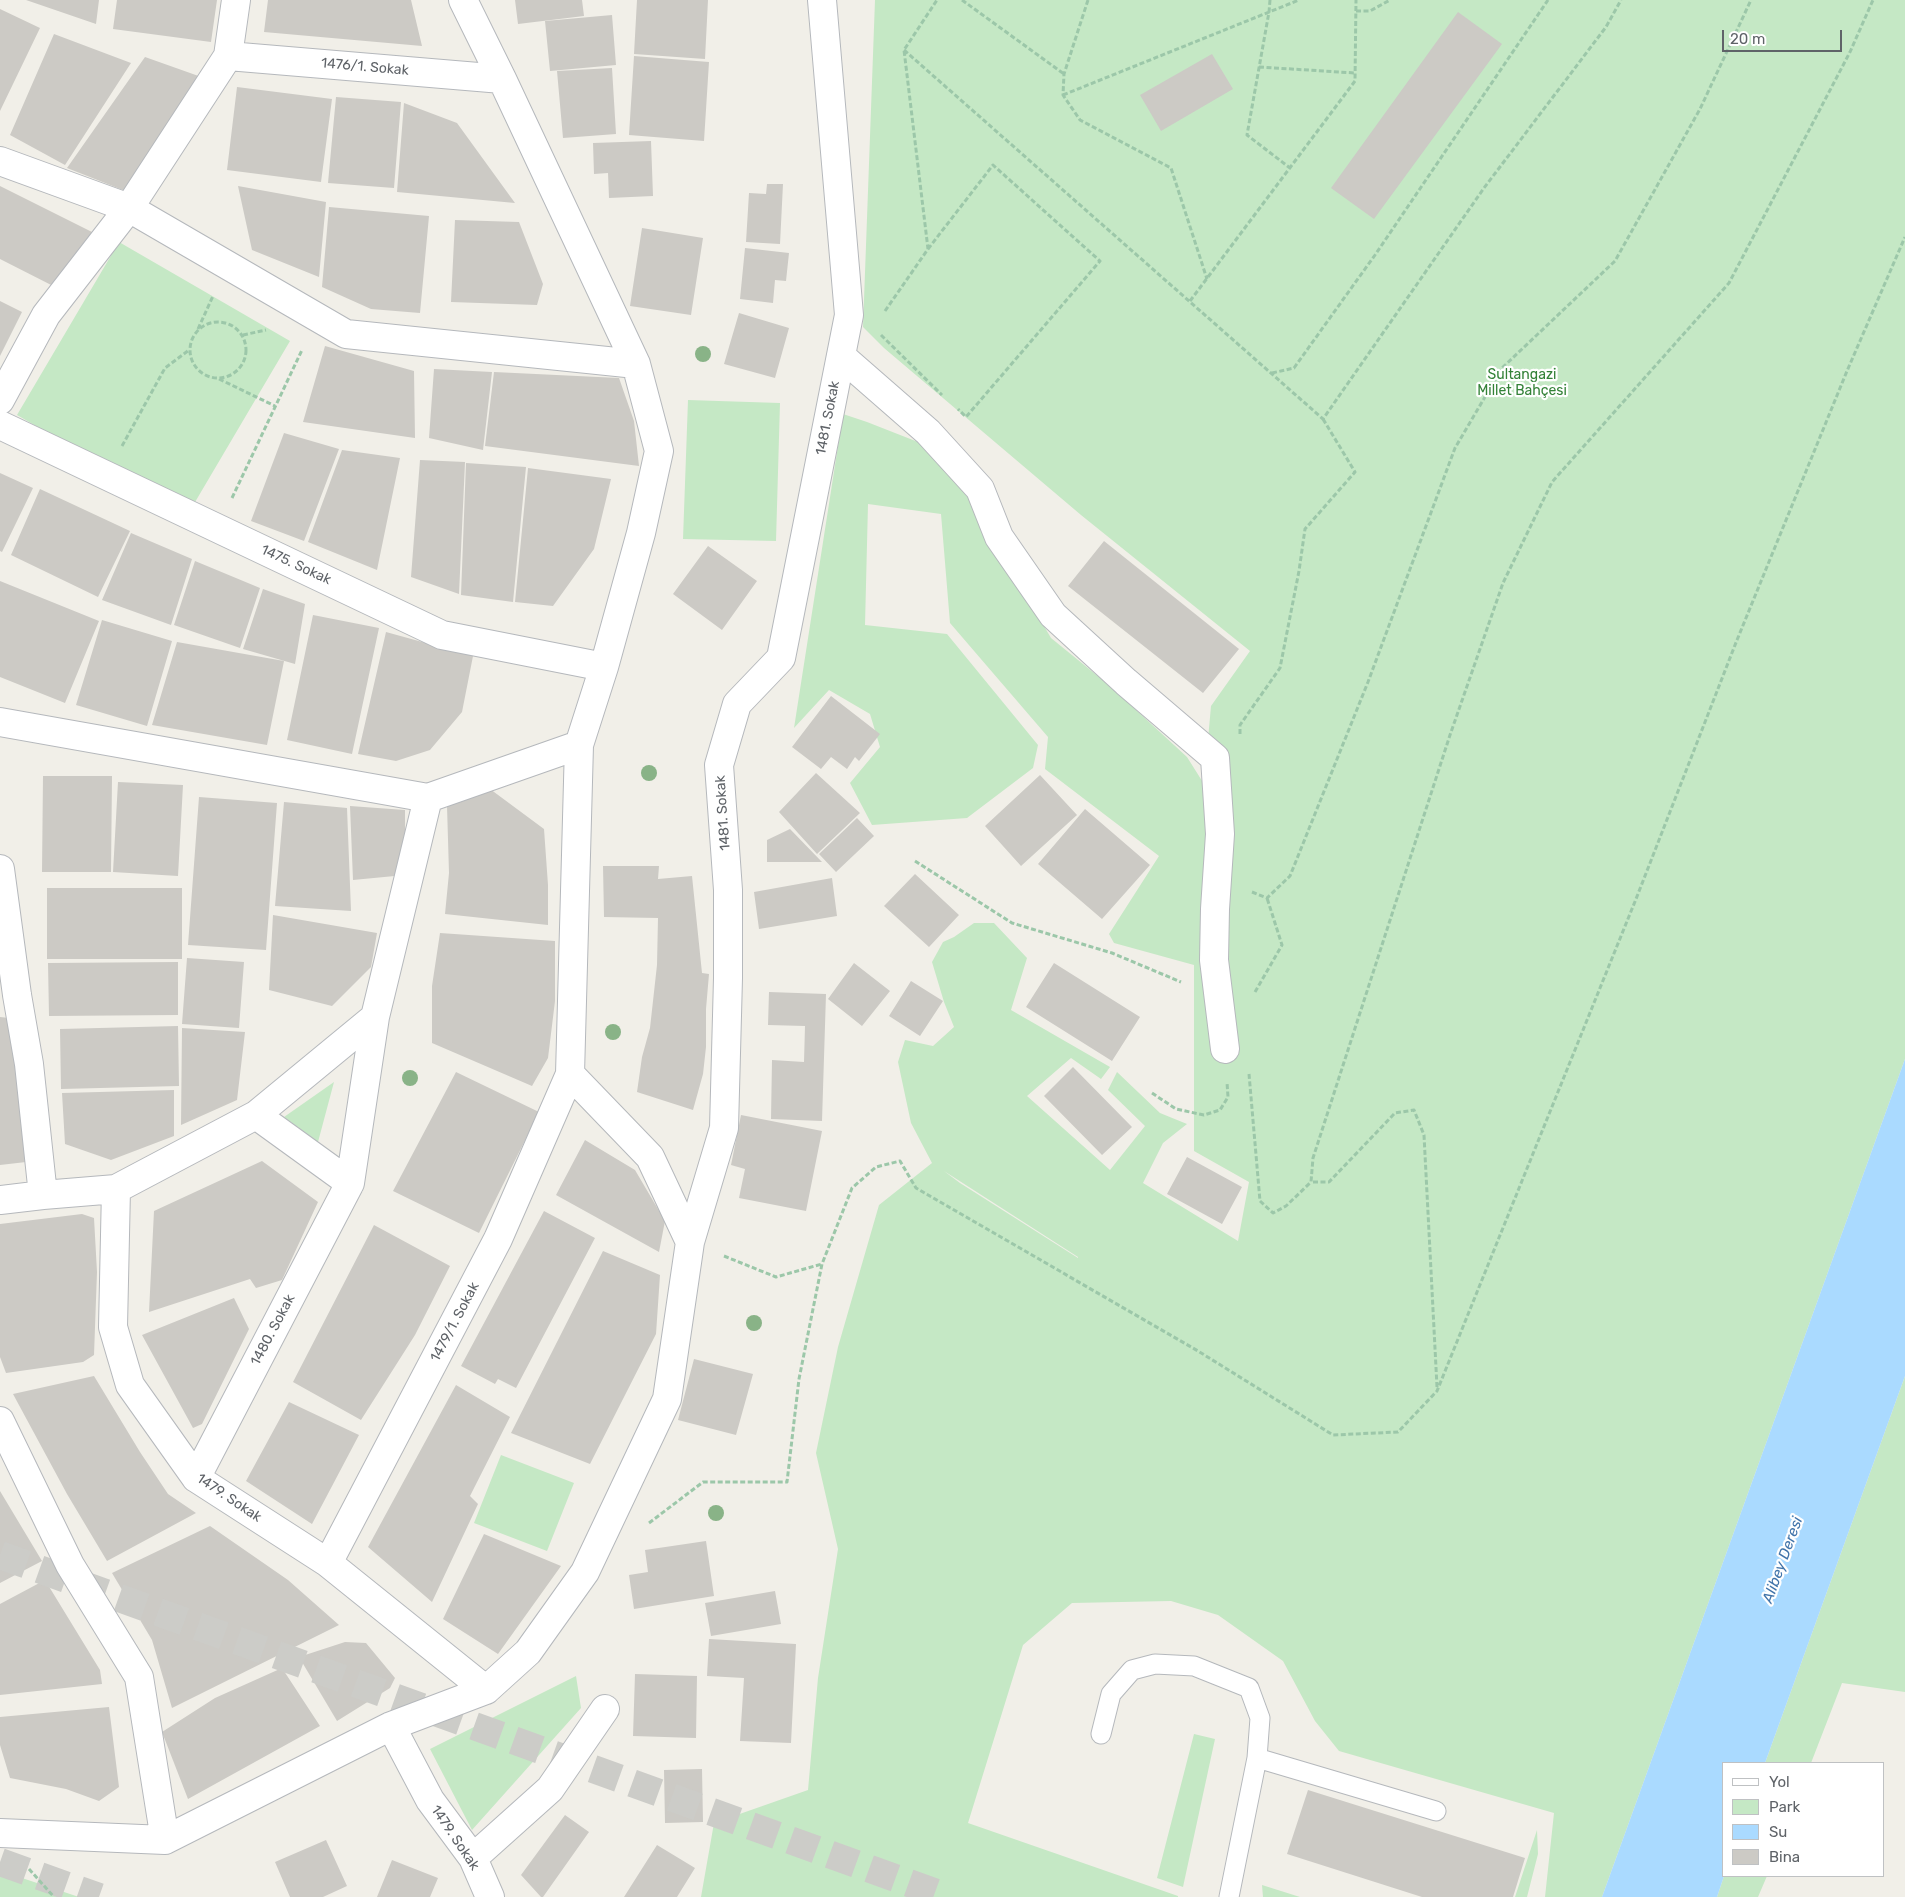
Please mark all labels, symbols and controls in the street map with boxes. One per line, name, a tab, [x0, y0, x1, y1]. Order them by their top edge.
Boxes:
scale bar	[1725, 20, 1845, 52]
text: 20 m	[1730, 30, 1765, 48]
street label: 1476/1. Sokak	[320, 55, 410, 79]
park label: Sultangazi Millet Bahçesi	[1477, 367, 1567, 400]
street label: 1481. Sokak	[813, 379, 843, 457]
street label: 1475. Sokak	[258, 541, 334, 589]
street label: 1481. Sokak	[712, 775, 734, 851]
street label: 1479/1. Sokak	[427, 1279, 483, 1365]
street label: 1480. Sokak	[247, 1292, 299, 1368]
street label: 1479. Sokak	[193, 1470, 265, 1526]
water label: Alibey Deresi	[1759, 1514, 1807, 1606]
legend	[1722, 1762, 1885, 1877]
text: Yol	[1769, 1773, 1790, 1791]
text: Park	[1769, 1798, 1800, 1816]
street label: 1479. Sokak	[427, 1802, 483, 1874]
text: Su	[1769, 1823, 1787, 1841]
text: Bina	[1769, 1848, 1800, 1866]

